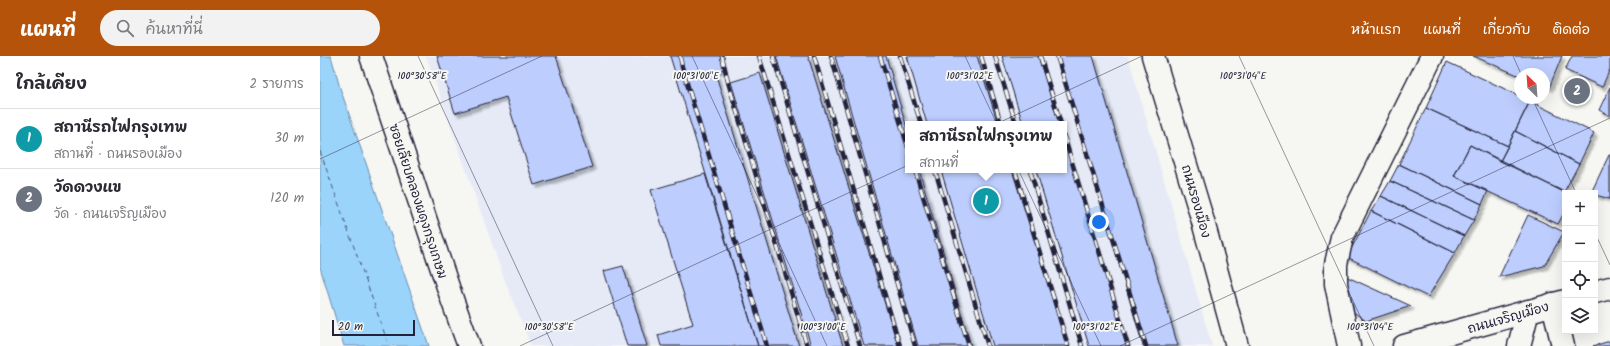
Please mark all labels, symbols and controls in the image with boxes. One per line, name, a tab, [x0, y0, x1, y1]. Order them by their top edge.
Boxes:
search box	[100, 10, 380, 46]
text: แผนที่	[20, 16, 76, 46]
icon: search	[114, 17, 136, 39]
text: ค้นหาที่นี่	[146, 18, 203, 42]
text: หน้าแรก	[1351, 19, 1401, 41]
text: แผนที่	[1423, 19, 1461, 41]
text: เกี่ยวกับ	[1483, 19, 1530, 41]
text: ติดต่อ	[1552, 19, 1590, 41]
text: 100°30'58"E	[397, 68, 448, 84]
text: 100°31'00"E	[673, 68, 720, 84]
text: 100°31'02"E	[947, 68, 995, 84]
text: 100°31'04"E	[1220, 68, 1267, 84]
north arrow	[1514, 68, 1550, 104]
text: ใกล้เคียง	[16, 71, 87, 98]
text: 2 รายการ	[250, 74, 304, 95]
pin: 2	[1564, 76, 1590, 106]
text: สถานีรถไฟกรุงเทพ	[54, 116, 187, 140]
street label: ซอยเลียบคลองผดุงกรุงเกษม	[383, 121, 453, 282]
popup	[905, 121, 1067, 173]
text: สถานีรถไฟกรุงเทพ	[919, 125, 1053, 149]
text: 1	[27, 128, 31, 149]
text: 30 m	[275, 128, 304, 149]
text: สถานที่ · ถนนรองเมือง	[54, 144, 182, 165]
text: สถานที่	[919, 153, 959, 174]
street label: ถนนรองเมือง	[1175, 162, 1216, 240]
text: วัดดวงแข	[54, 176, 121, 200]
pin: 1	[973, 186, 999, 216]
text: 2	[25, 188, 33, 209]
text: 120 m	[270, 188, 304, 209]
map controls	[1562, 190, 1598, 334]
button: +	[1562, 190, 1598, 226]
text: วัด · ถนนเจริญเมือง	[54, 204, 166, 225]
your location	[1089, 212, 1109, 232]
button: −	[1562, 226, 1598, 262]
button: locate	[1562, 262, 1598, 298]
street label: ถนนเจริญเมือง	[1465, 297, 1552, 340]
button: layers	[1562, 298, 1598, 334]
scale bar	[332, 318, 415, 337]
text: 20 m	[338, 318, 363, 336]
text: 100°30'58"E	[524, 319, 575, 335]
text: 100°31'00"E	[800, 319, 847, 335]
text: 100°31'02"E	[1073, 319, 1121, 335]
text: 100°31'04"E	[1347, 319, 1394, 335]

